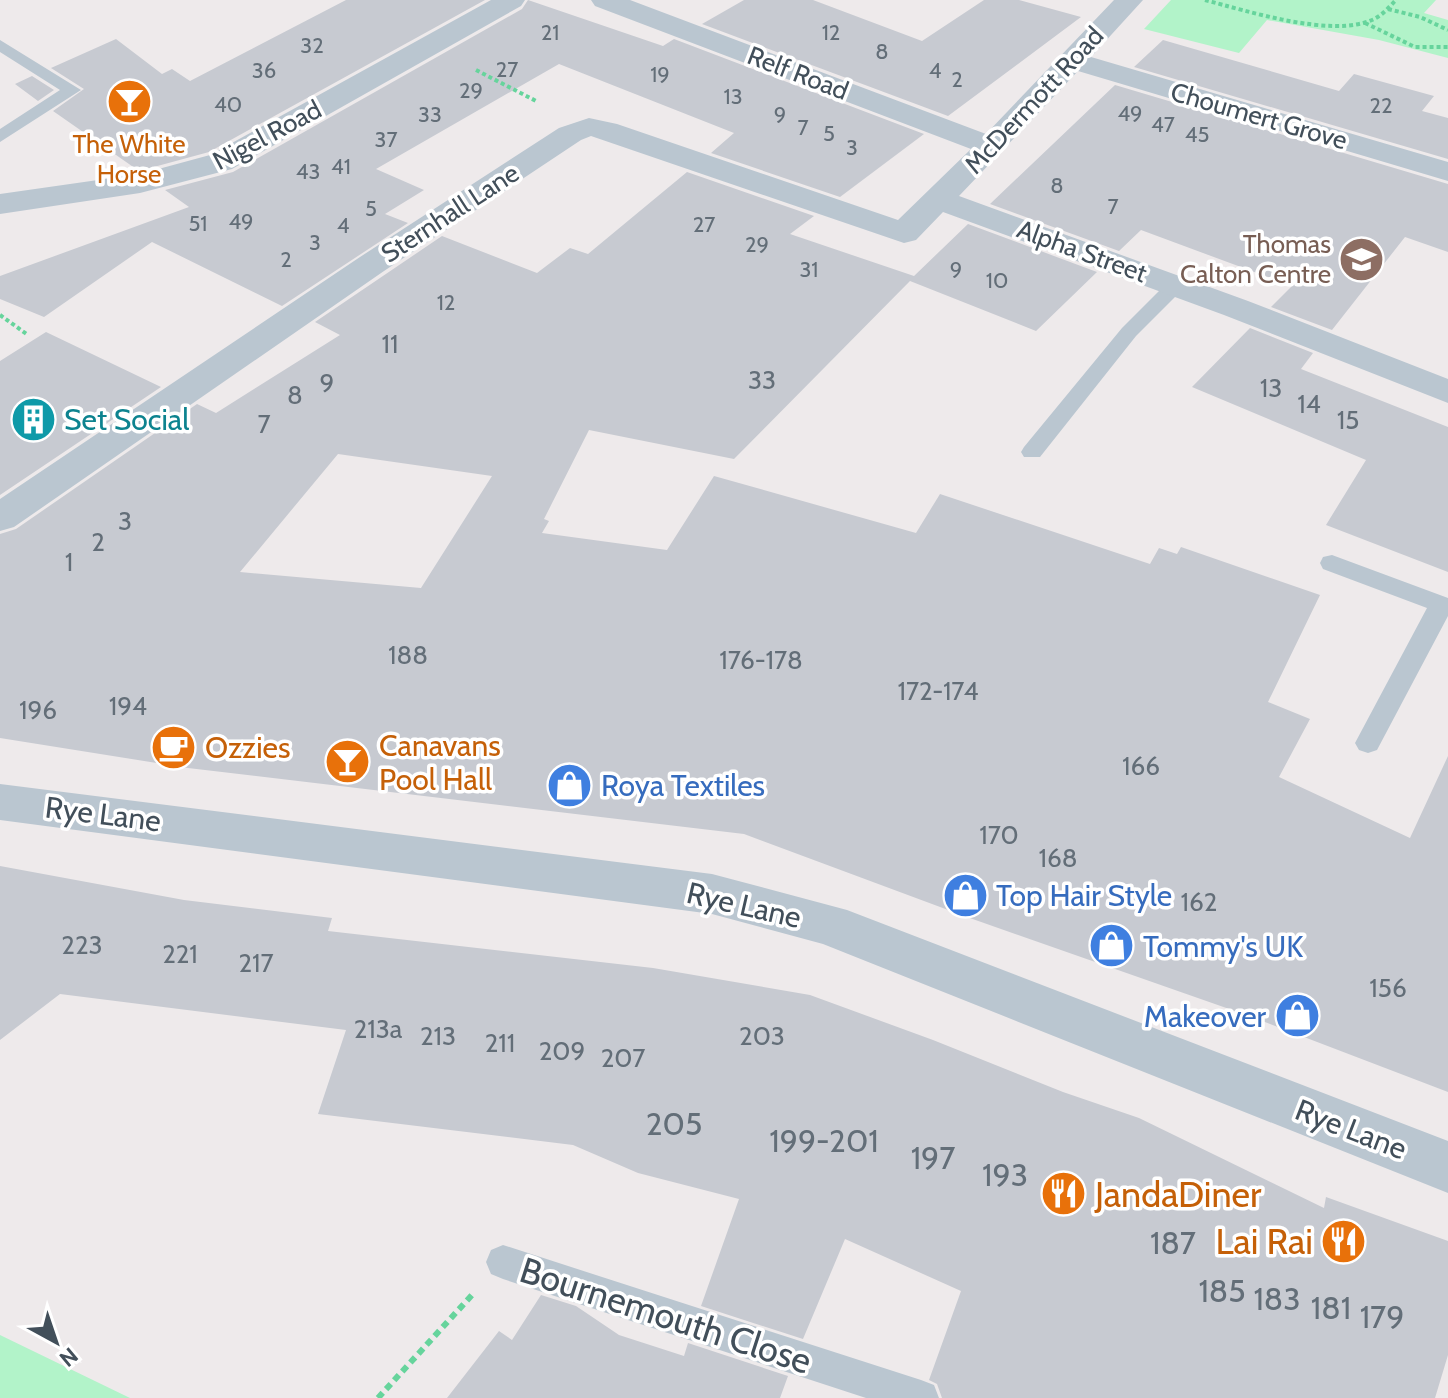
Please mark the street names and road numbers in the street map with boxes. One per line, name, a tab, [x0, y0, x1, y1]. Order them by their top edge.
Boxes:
street label: McDermott Road	[958, 20, 1110, 180]
street label: Relf Road	[743, 39, 853, 107]
street label: Choumert Grove	[1167, 76, 1351, 156]
street label: Nigel Road	[207, 93, 327, 177]
street label: Sternhall Lane	[375, 157, 525, 269]
street label: Alpha Street	[1013, 213, 1151, 289]
street label: Rye Lane	[43, 789, 163, 839]
street label: Rye Lane	[683, 874, 805, 936]
street label: Rye Lane	[1290, 1091, 1412, 1167]
street label: Bournemouth Close	[515, 1247, 817, 1383]

